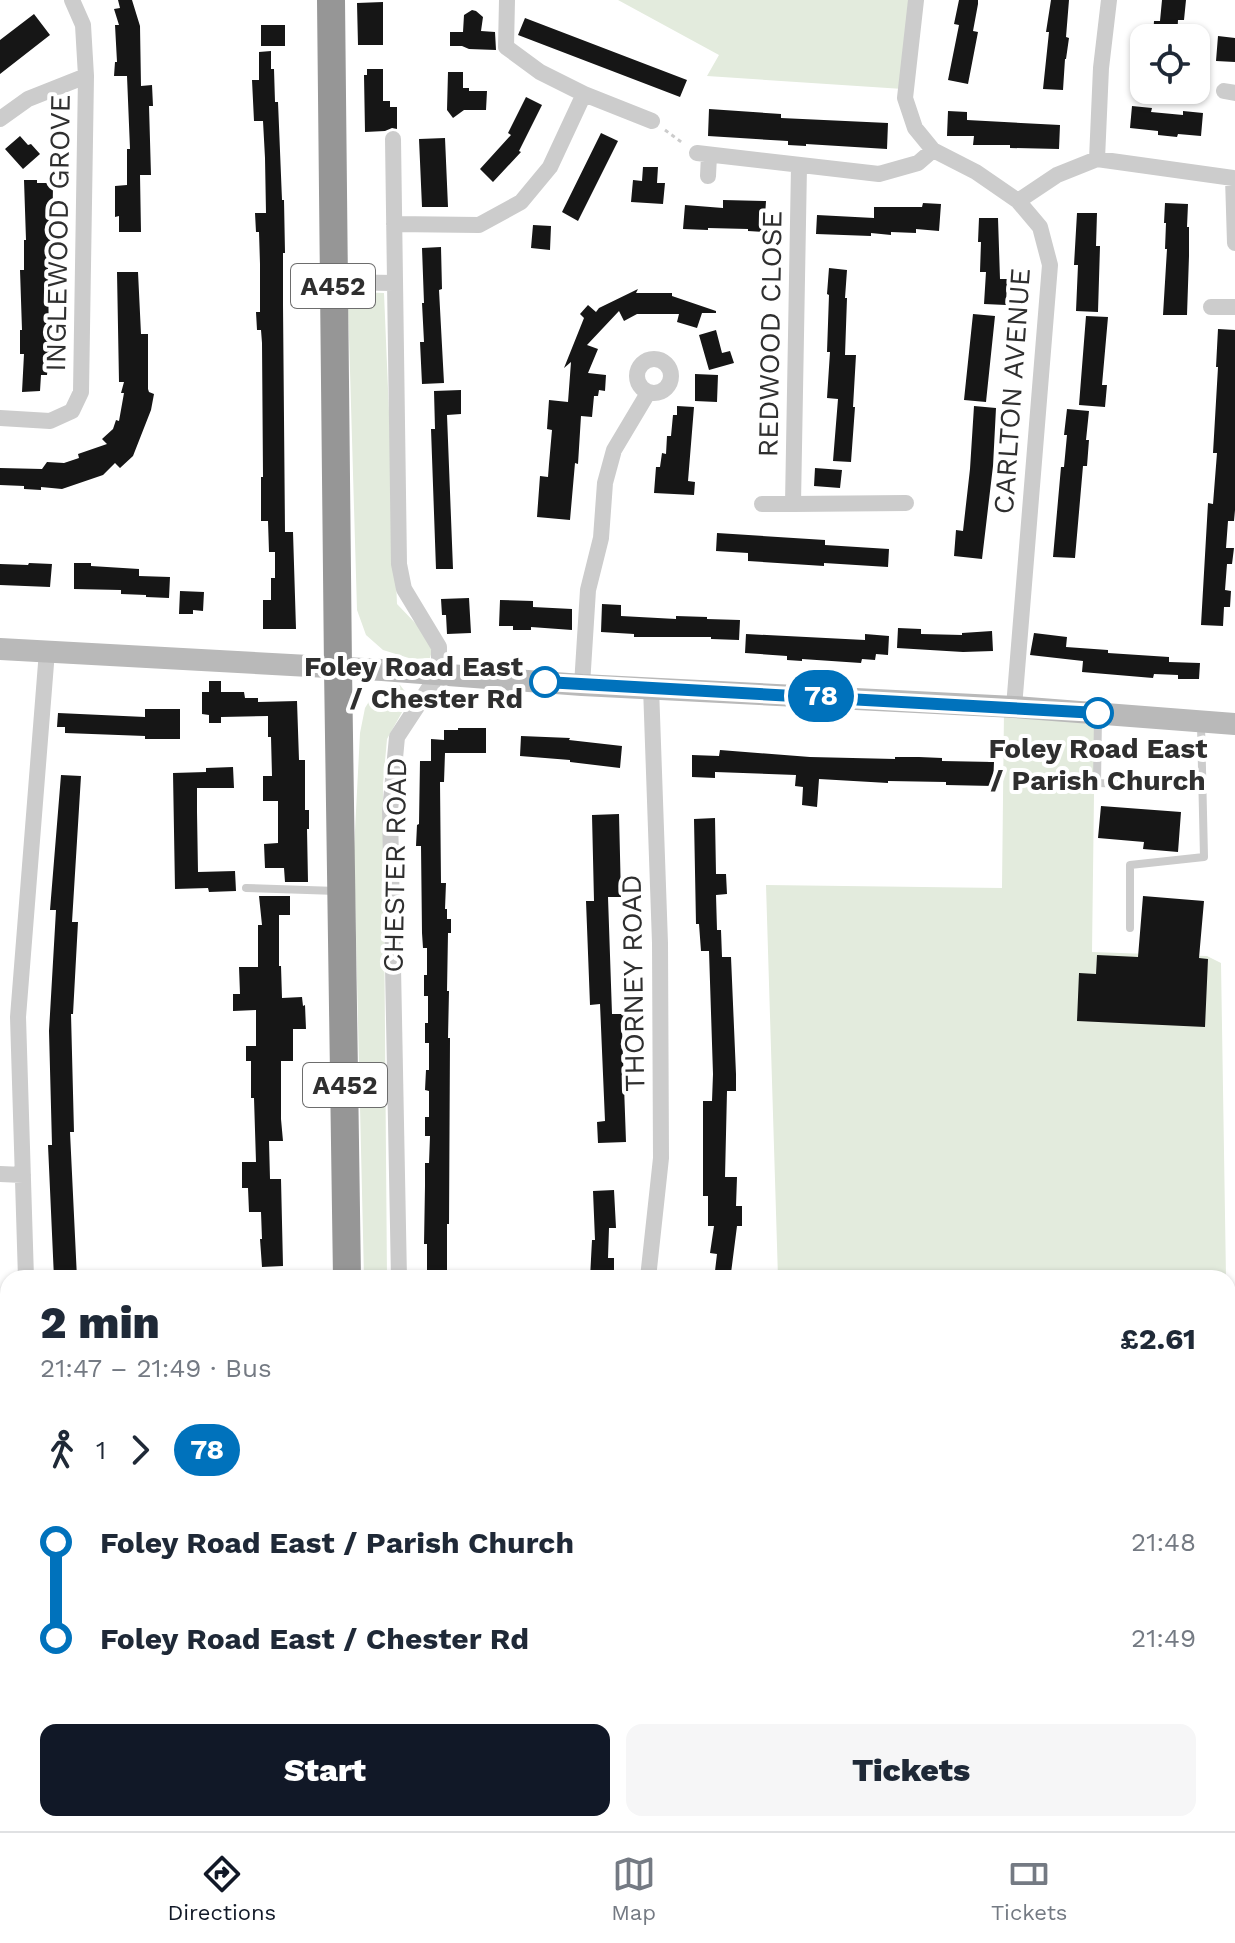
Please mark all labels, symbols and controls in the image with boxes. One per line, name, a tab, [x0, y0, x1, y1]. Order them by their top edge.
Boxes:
map controls	[1130, 24, 1210, 104]
button: locate	[1130, 24, 1210, 104]
street label: INGLEWOOD GROVE	[39, 94, 77, 372]
street label: REDWOOD CLOSE	[751, 210, 789, 458]
road number: A452	[291, 264, 375, 308]
street label: CARLTON AVENUE	[987, 267, 1037, 515]
place label: Foley Road East / Chester Rd	[304, 650, 523, 715]
marker: Foley Road East / Chester Rd	[530, 667, 560, 697]
line badge: 78	[785, 670, 857, 722]
text: 78	[804, 679, 838, 712]
marker: Foley Road East / Parish Church	[1083, 698, 1113, 728]
place label: Foley Road East / Parish Church	[988, 732, 1208, 797]
street label: CHESTER ROAD	[377, 757, 413, 973]
street label: THORNEY ROAD	[615, 874, 651, 1092]
road number: A452	[303, 1063, 387, 1107]
text: 2 min	[40, 1297, 160, 1349]
text: £2.61	[1120, 1321, 1196, 1356]
text: 21:47 – 21:49 · Bus	[40, 1353, 272, 1383]
icon: walk	[40, 1428, 84, 1472]
icon: forward	[118, 1428, 162, 1472]
text: 78	[190, 1433, 224, 1466]
text: 1	[96, 1435, 106, 1465]
text: Foley Road East / Parish Church	[100, 1525, 574, 1560]
text: 21:48	[1131, 1527, 1196, 1557]
text: Foley Road East / Chester Rd	[100, 1621, 529, 1656]
text: 21:49	[1131, 1623, 1196, 1653]
button: Start	[40, 1724, 610, 1816]
button: Tickets	[626, 1724, 1196, 1816]
tab: Directions	[167, 1852, 276, 1925]
tab: Map	[611, 1852, 656, 1925]
tab: Tickets	[991, 1852, 1067, 1925]

